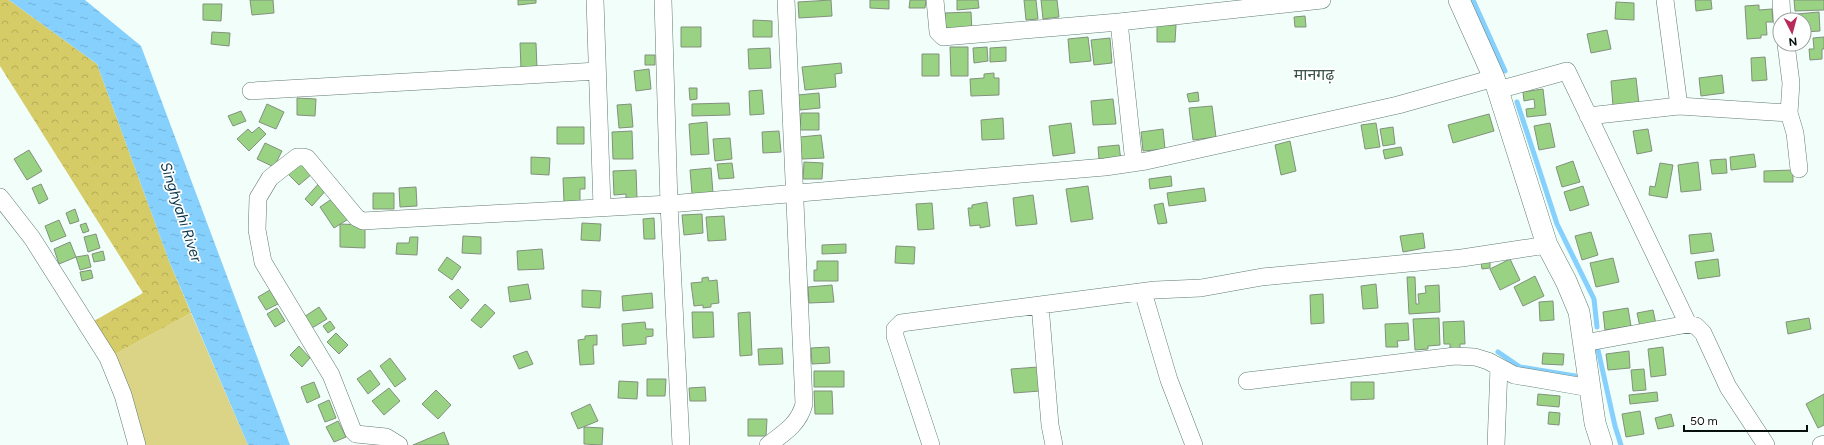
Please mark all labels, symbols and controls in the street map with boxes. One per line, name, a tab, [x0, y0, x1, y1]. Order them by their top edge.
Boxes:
north arrow	[1772, 12, 1812, 52]
text: N	[1788, 35, 1798, 48]
district label: मानगढ़	[1294, 65, 1335, 84]
water label: Singhyahi River	[156, 160, 206, 265]
scale bar	[1684, 407, 1807, 433]
text: 50 m	[1690, 414, 1718, 428]

